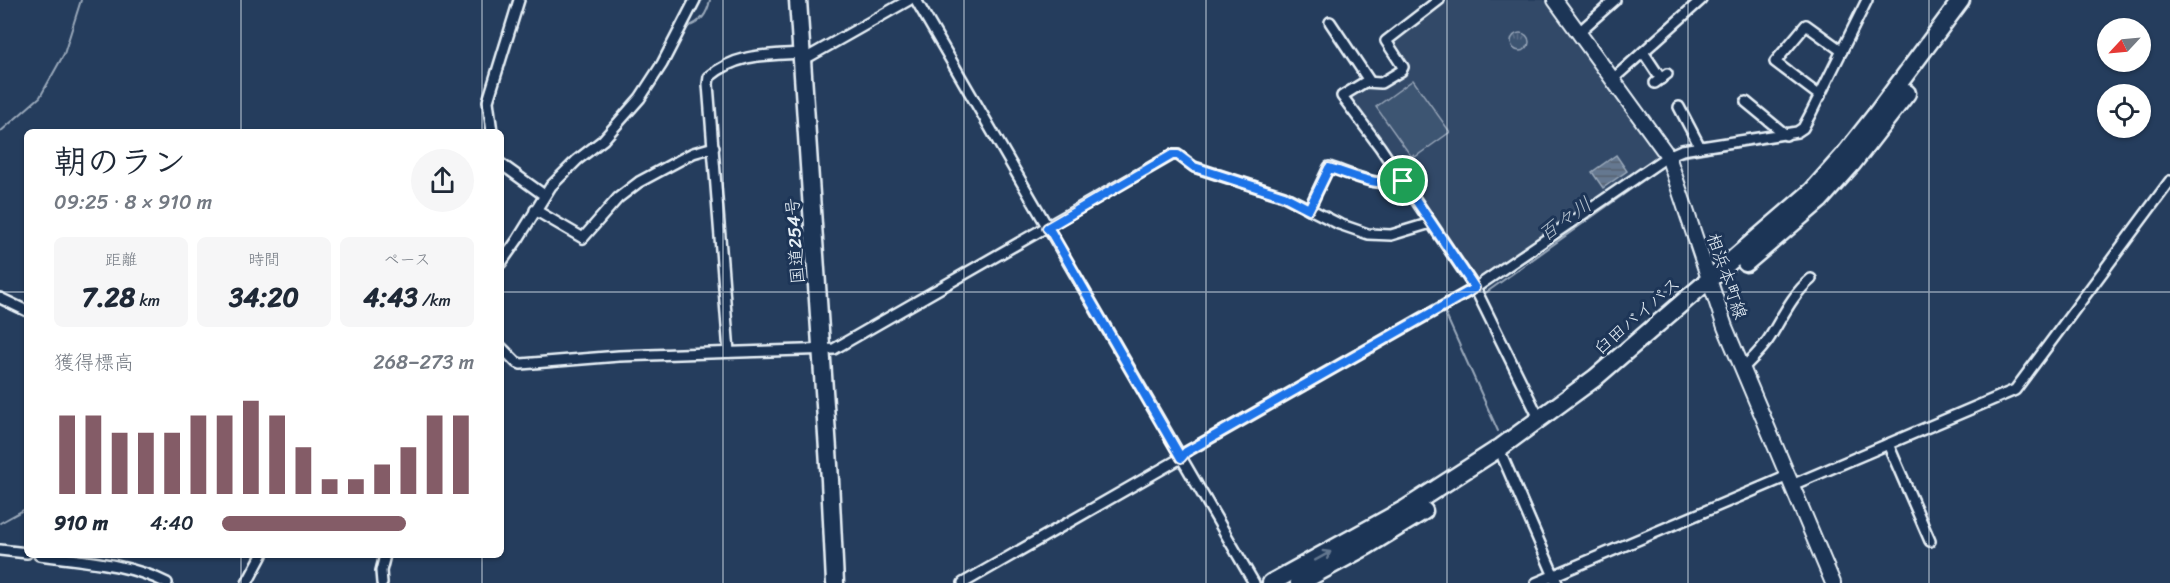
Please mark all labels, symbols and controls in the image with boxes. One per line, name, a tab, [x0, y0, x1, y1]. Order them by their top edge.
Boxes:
north arrow	[2097, 18, 2151, 72]
map controls	[2097, 18, 2151, 138]
button: locate	[2097, 84, 2151, 138]
text: 朝のラン	[54, 133, 186, 191]
button: share	[411, 149, 474, 212]
pin	[1377, 155, 1428, 206]
icon: arrive	[1386, 164, 1419, 197]
text: 09:25 · 8 × 910 m	[54, 185, 212, 220]
water label: 百々川	[1531, 188, 1600, 251]
street label: 国道254号	[776, 197, 814, 285]
street label: 相浜本町線	[1697, 228, 1757, 324]
text: 距離	[105, 245, 137, 274]
text: 時間	[248, 245, 280, 274]
text: ペース	[383, 245, 431, 274]
street label: 臼田バイパス	[1586, 269, 1688, 363]
text: 7.28	[82, 274, 135, 320]
text: 34:20	[229, 274, 299, 320]
text: 4:43	[363, 274, 418, 320]
text: km	[135, 286, 160, 315]
text: /km	[418, 286, 451, 315]
text: 獲得標高	[54, 345, 134, 380]
text: 268–273 m	[373, 345, 474, 380]
text: 910 m	[54, 506, 108, 541]
text: 4:40	[150, 506, 194, 541]
one-way arrow	[1314, 550, 1331, 562]

